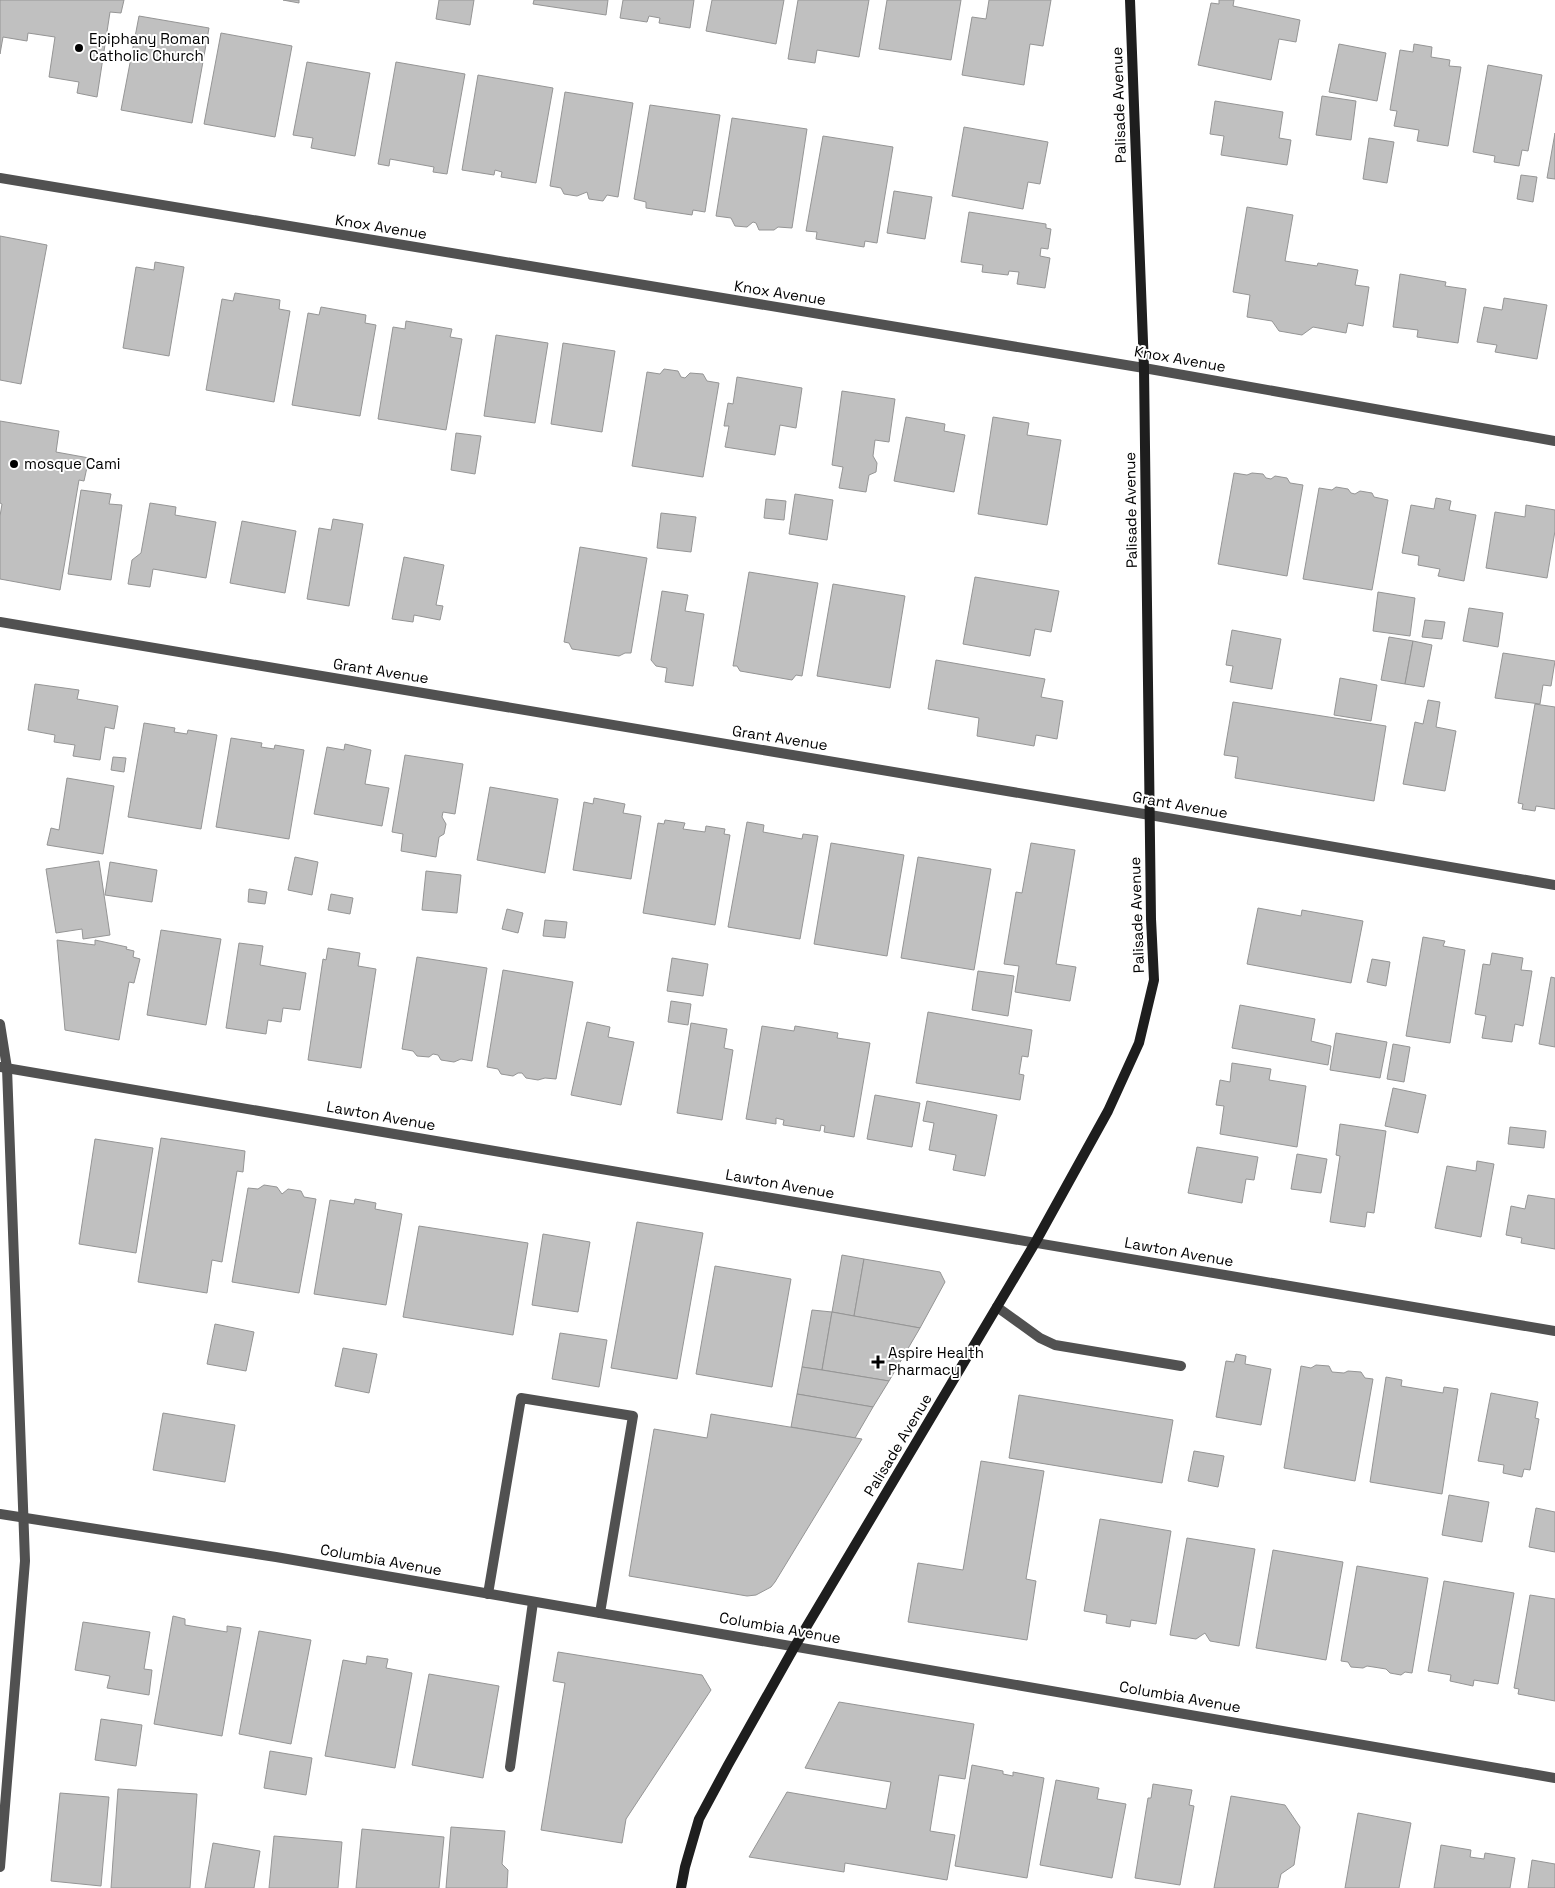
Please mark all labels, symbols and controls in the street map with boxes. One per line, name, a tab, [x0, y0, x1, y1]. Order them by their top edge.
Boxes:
place label: Epiphany Roman Catholic Church	[89, 29, 210, 65]
marker: Epiphany Roman Catholic Church	[73, 42, 85, 54]
street label: Palisade Avenue	[1107, 46, 1130, 163]
street label: Knox Avenue	[334, 210, 428, 243]
street label: Knox Avenue	[733, 276, 827, 309]
street label: Knox Avenue	[1133, 341, 1227, 376]
street label: Palisade Avenue	[1120, 452, 1141, 568]
place label: mosque Cami	[24, 454, 120, 473]
marker: mosque Cami	[8, 458, 20, 470]
street label: Grant Avenue	[332, 654, 430, 687]
street label: Grant Avenue	[731, 721, 829, 754]
street label: Grant Avenue	[1131, 787, 1229, 822]
street label: Palisade Avenue	[1125, 856, 1148, 973]
street label: Lawton Avenue	[325, 1097, 437, 1134]
street label: Lawton Avenue	[724, 1165, 836, 1202]
street label: Lawton Avenue	[1123, 1233, 1235, 1270]
place label: Aspire Health Pharmacy	[888, 1343, 984, 1379]
marker: Aspire Health Pharmacy	[872, 1356, 884, 1368]
street label: Palisade Avenue	[859, 1390, 936, 1499]
street label: Columbia Avenue	[319, 1539, 444, 1580]
street label: Columbia Avenue	[718, 1607, 843, 1648]
street label: Columbia Avenue	[1118, 1676, 1243, 1717]

